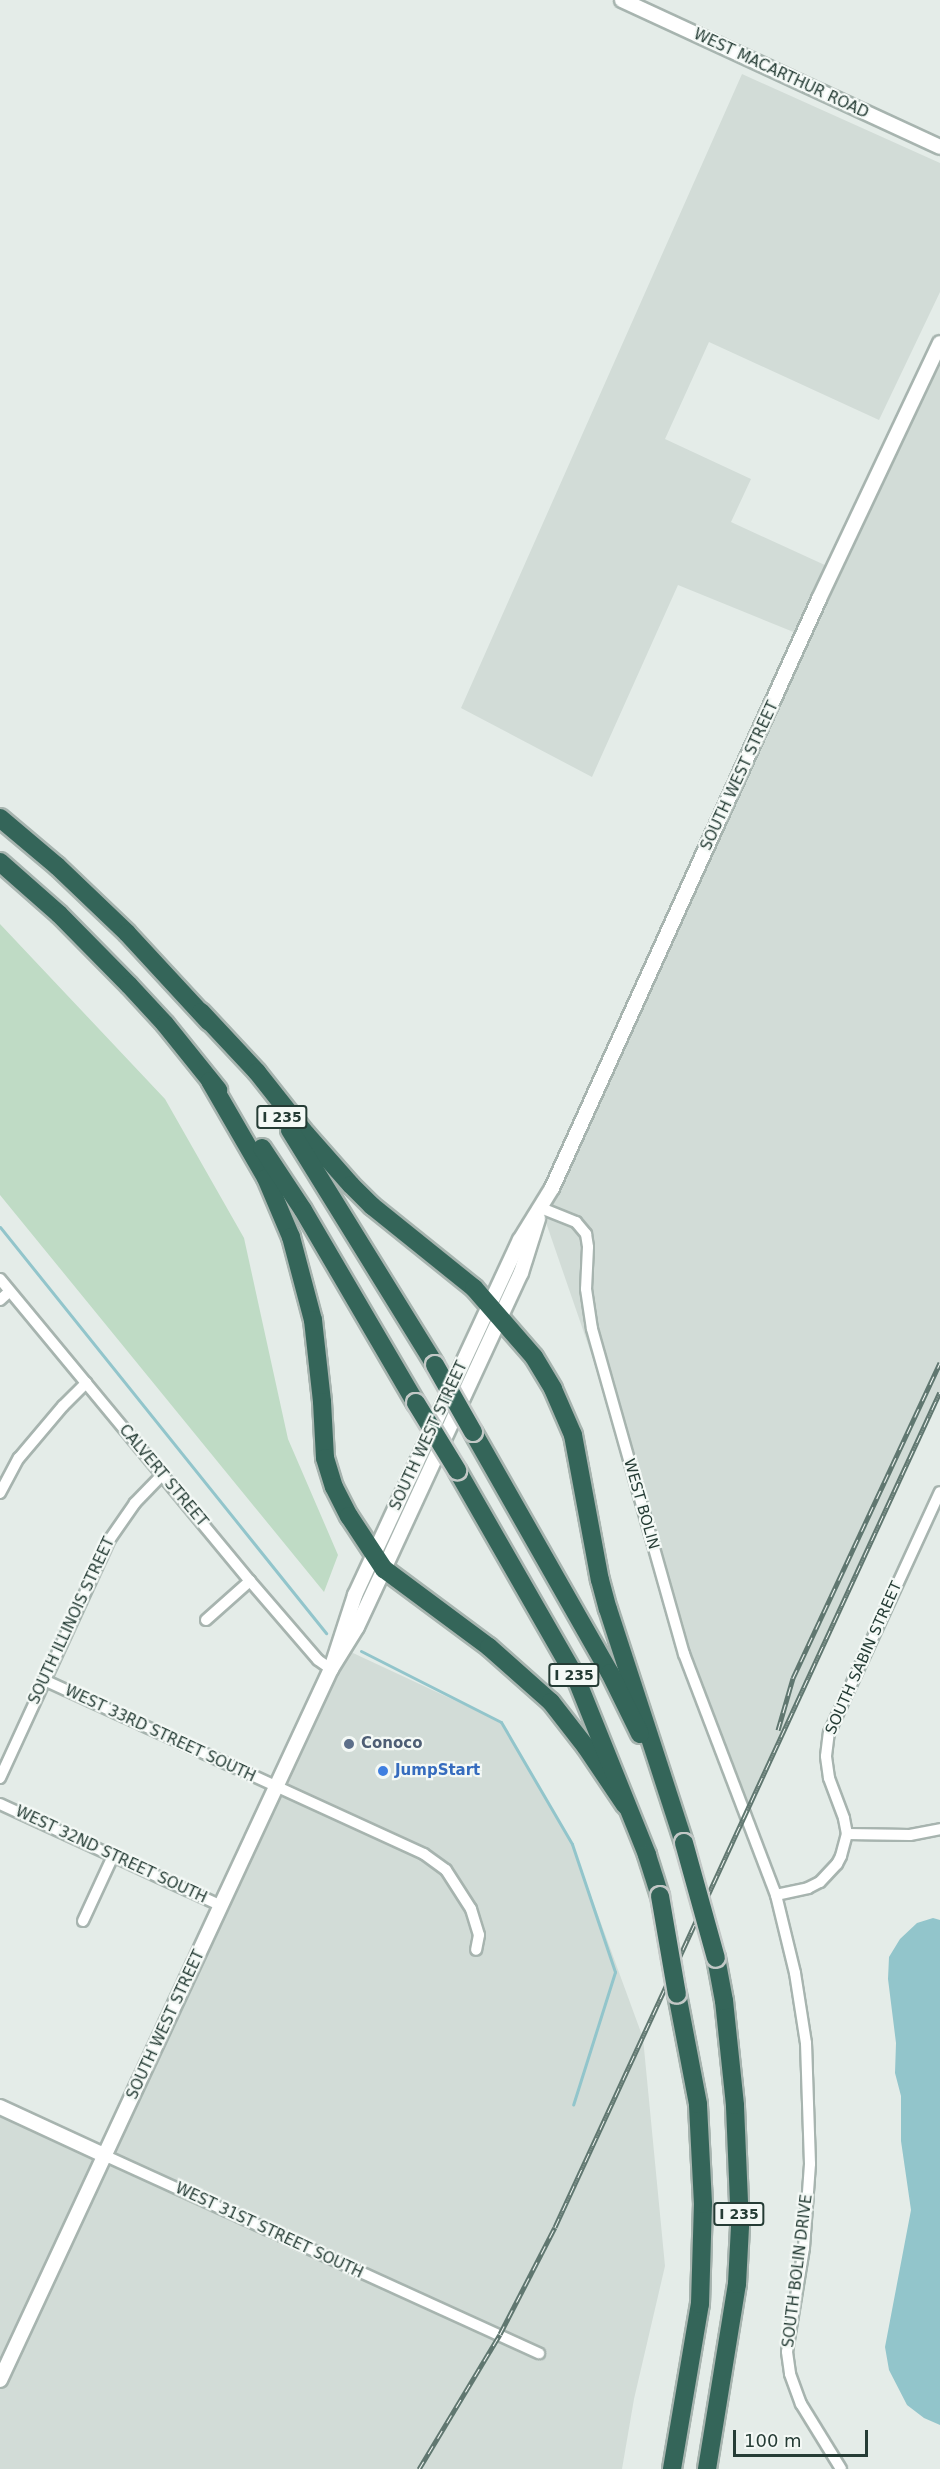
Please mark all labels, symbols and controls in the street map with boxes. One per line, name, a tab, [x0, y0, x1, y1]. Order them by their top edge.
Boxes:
street label: WEST MACARTHUR ROAD	[691, 25, 871, 123]
street label: SOUTH WEST STREET	[698, 699, 782, 853]
road number: I 235	[255, 1106, 309, 1128]
street label: SOUTH WEST STREET	[387, 1359, 471, 1513]
street label: CALVERT STREET	[115, 1421, 211, 1531]
street label: WEST BOLIN	[619, 1457, 663, 1551]
street label: SOUTH ILLINOIS STREET	[25, 1535, 119, 1707]
street label: SOUTH SABIN STREET	[822, 1579, 906, 1737]
road number: I 235	[547, 1664, 601, 1686]
street label: WEST 33RD STREET SOUTH	[62, 1682, 258, 1786]
place label: Conoco	[361, 1735, 422, 1753]
marker: Conoco	[342, 1737, 356, 1751]
place label: JumpStart	[395, 1762, 480, 1780]
marker: JumpStart	[376, 1764, 390, 1778]
street label: WEST 32ND STREET SOUTH	[12, 1803, 210, 1907]
street label: SOUTH WEST STREET	[124, 1948, 208, 2102]
street label: WEST 31ST STREET SOUTH	[172, 2180, 366, 2282]
street label: SOUTH BOLIN DRIVE	[780, 2193, 816, 2349]
road number: I 235	[712, 2203, 766, 2225]
scale bar	[736, 2418, 871, 2456]
text: 100 m	[744, 2430, 802, 2451]

